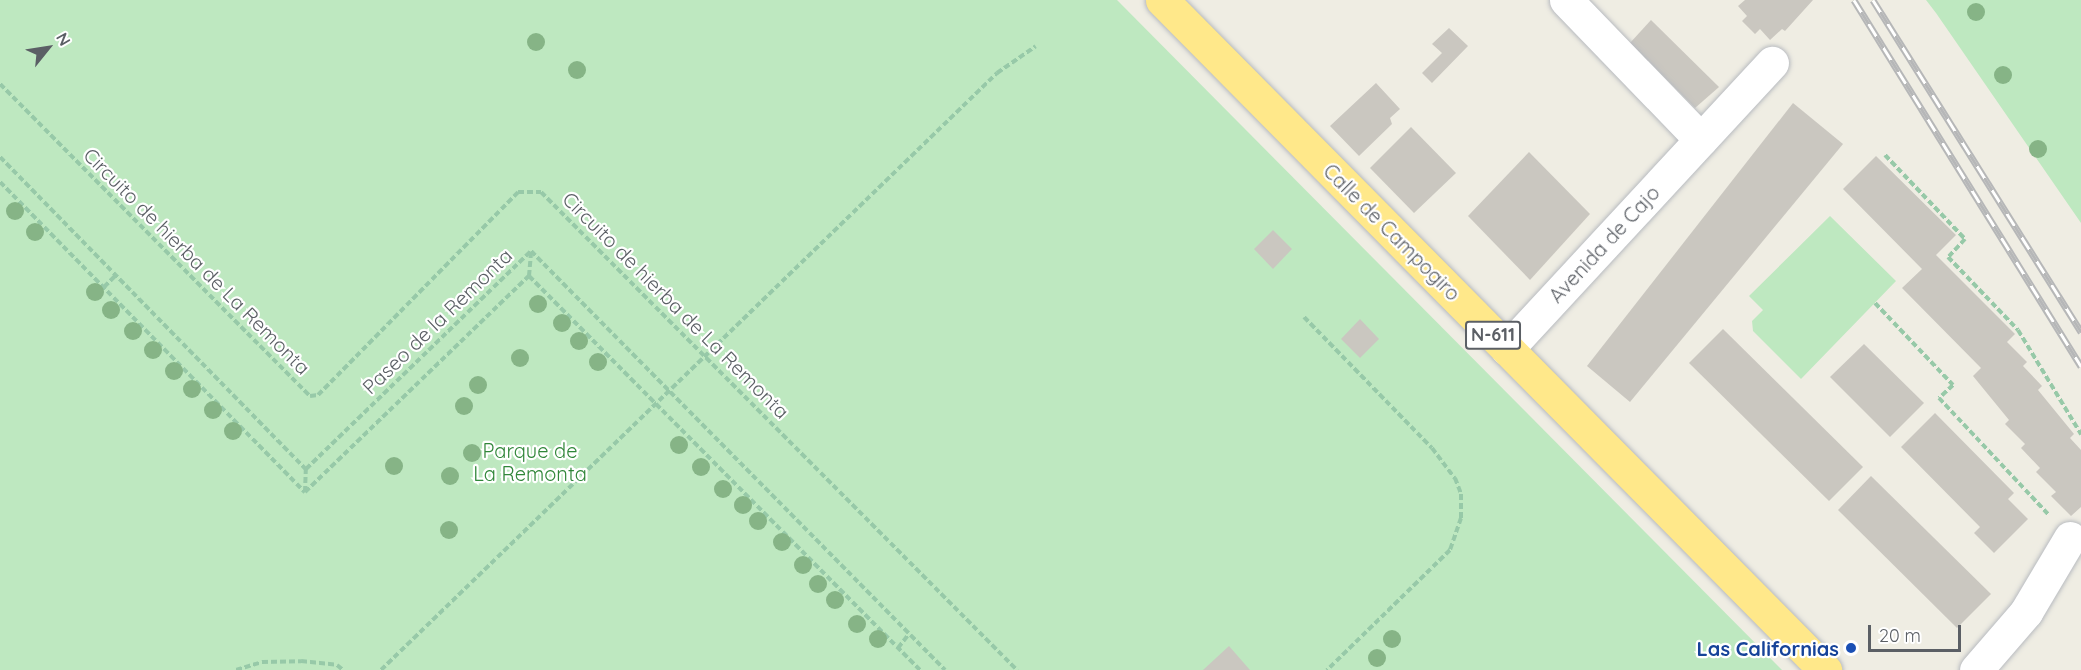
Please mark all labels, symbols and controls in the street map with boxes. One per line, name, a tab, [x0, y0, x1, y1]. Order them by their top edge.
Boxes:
north arrow	[18, 18, 78, 78]
text: N	[52, 29, 75, 49]
street label: Circuito de hierba de La Remonta	[79, 143, 315, 379]
street label: Calle de Campogiro	[1319, 159, 1465, 305]
street label: Avenida de Cajo	[1544, 181, 1664, 307]
street label: Circuito de hierba de La Remonta	[558, 187, 794, 423]
street label: Paseo de la Remonta	[357, 243, 517, 399]
road number: N-611	[1464, 320, 1522, 350]
park label: Parque de La Remonta	[473, 439, 587, 486]
scale bar	[1871, 613, 1964, 651]
text: 20 m	[1879, 624, 1921, 647]
place label: Las Californias	[1697, 636, 1839, 660]
marker: Las Californias	[1844, 641, 1858, 655]

